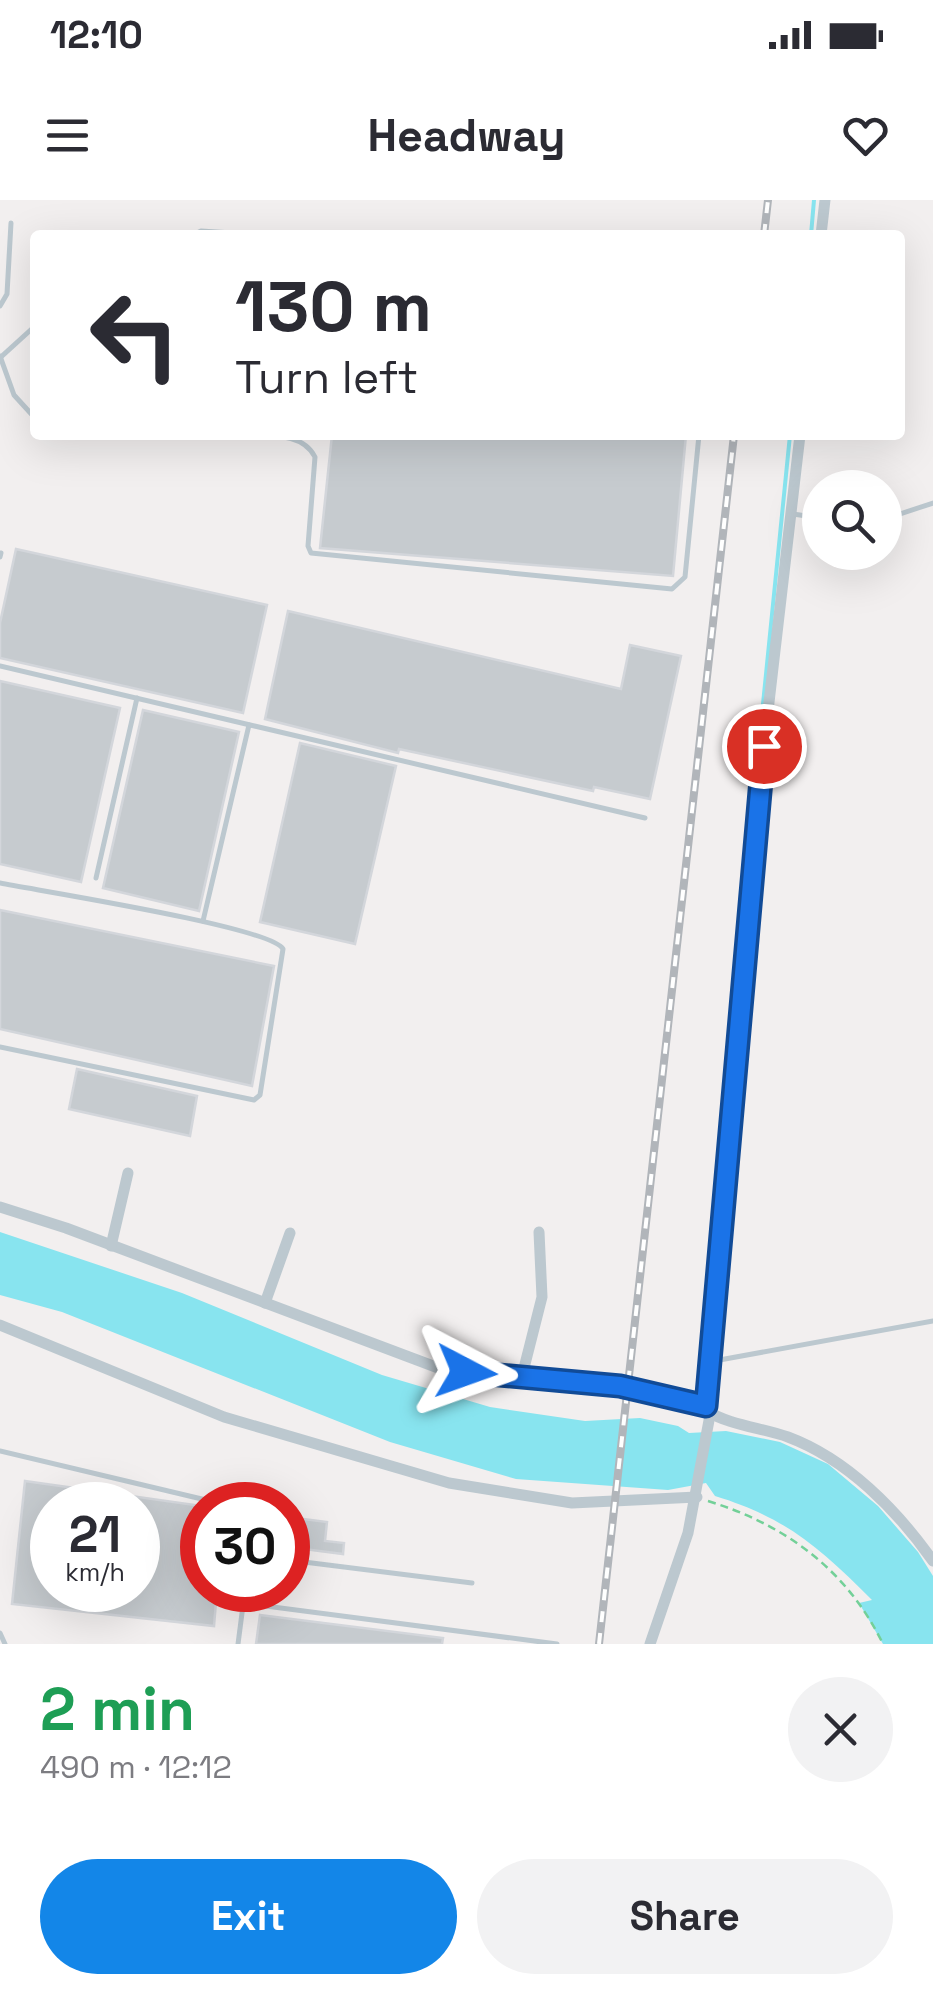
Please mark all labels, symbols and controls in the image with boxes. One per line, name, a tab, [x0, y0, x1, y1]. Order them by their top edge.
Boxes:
text: 12:10	[50, 11, 143, 59]
text: Headway	[367, 107, 566, 164]
icon: menu	[40, 108, 95, 163]
icon: heart	[838, 108, 893, 163]
text: 130 m	[235, 262, 432, 351]
icon: left	[70, 270, 200, 400]
text: Turn left	[235, 349, 418, 406]
map controls	[802, 470, 902, 570]
button: search	[802, 470, 902, 570]
pin	[722, 704, 807, 789]
icon: arrive	[737, 719, 792, 774]
position arrow	[414, 1320, 518, 1424]
speed limit sign: 30	[180, 1482, 310, 1612]
text: 21	[69, 1503, 121, 1567]
text: km/h	[65, 1556, 125, 1588]
text: 2 min	[40, 1671, 195, 1748]
button: close	[788, 1677, 893, 1782]
text: 490 m · 12:12	[40, 1747, 232, 1787]
button: Exit	[40, 1859, 457, 1974]
button: Share	[477, 1859, 893, 1974]

